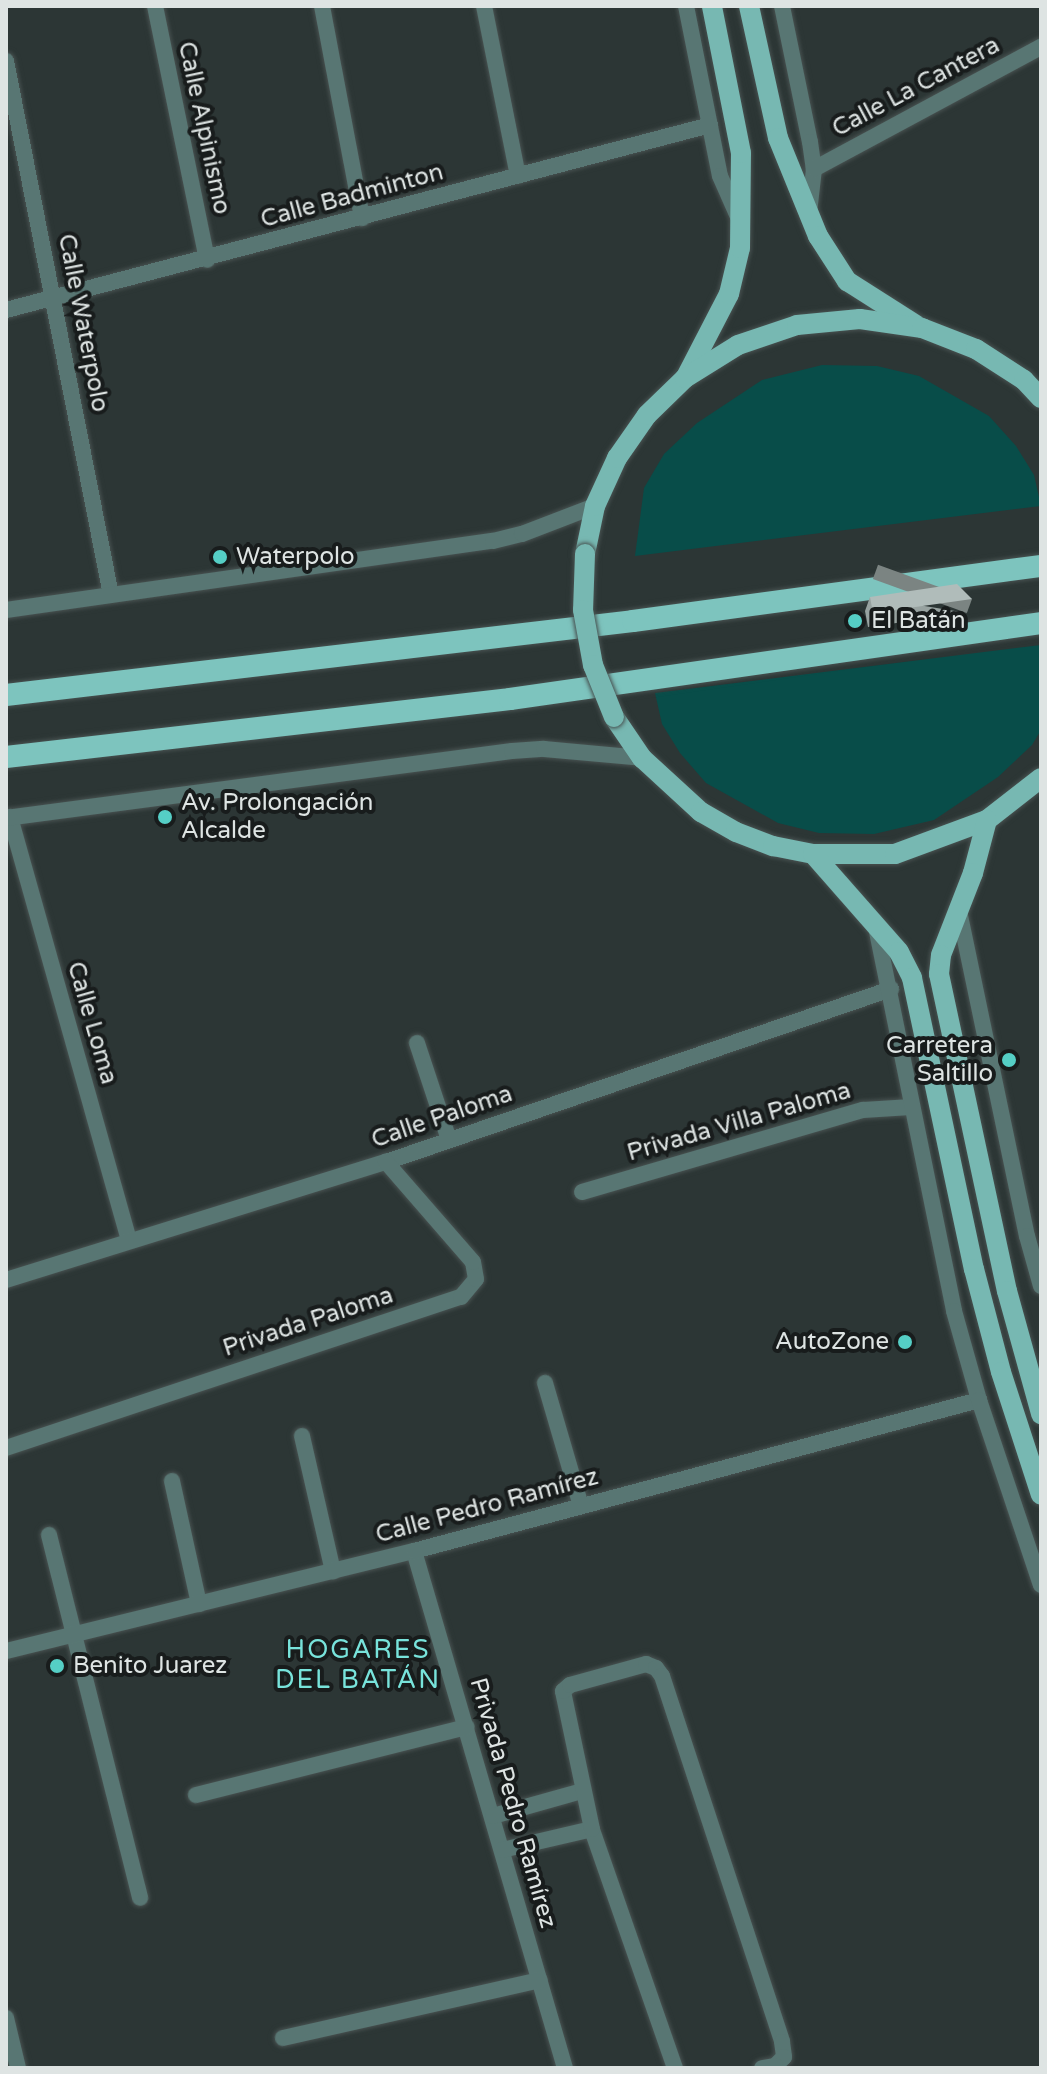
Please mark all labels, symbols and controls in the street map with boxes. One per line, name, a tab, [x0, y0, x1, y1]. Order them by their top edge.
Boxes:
street label: Calle La Cantera	[827, 31, 1005, 143]
street label: Calle Alpinismo	[172, 39, 236, 217]
street label: Calle Badminton	[258, 158, 446, 234]
street label: Calle Waterpolo	[52, 232, 114, 414]
place label: Waterpolo	[236, 543, 355, 571]
marker: Waterpolo	[211, 548, 229, 566]
place label: El Batán	[871, 607, 966, 635]
marker: El Batán	[846, 612, 864, 630]
place label: Av. Prolongación Alcalde	[181, 789, 373, 845]
marker: Av. Prolongación Alcalde	[156, 808, 174, 826]
street label: Calle Loma	[61, 959, 123, 1087]
place label: Carretera Saltillo	[886, 1032, 993, 1088]
marker: Carretera Saltillo	[1000, 1051, 1018, 1069]
street label: Privada Villa Paloma	[624, 1076, 854, 1168]
street label: Calle Paloma	[368, 1079, 516, 1155]
street label: Privada Paloma	[219, 1281, 397, 1363]
place label: AutoZone	[775, 1328, 889, 1356]
marker: AutoZone	[896, 1333, 914, 1351]
street label: Calle Pedro Ramírez	[373, 1462, 601, 1550]
district label: HOGARES DEL BATÁN	[275, 1634, 441, 1696]
place label: Benito Juarez	[73, 1652, 227, 1680]
marker: Benito Juarez	[48, 1657, 66, 1675]
street label: Privada Pedro Ramírez	[463, 1674, 563, 1932]

